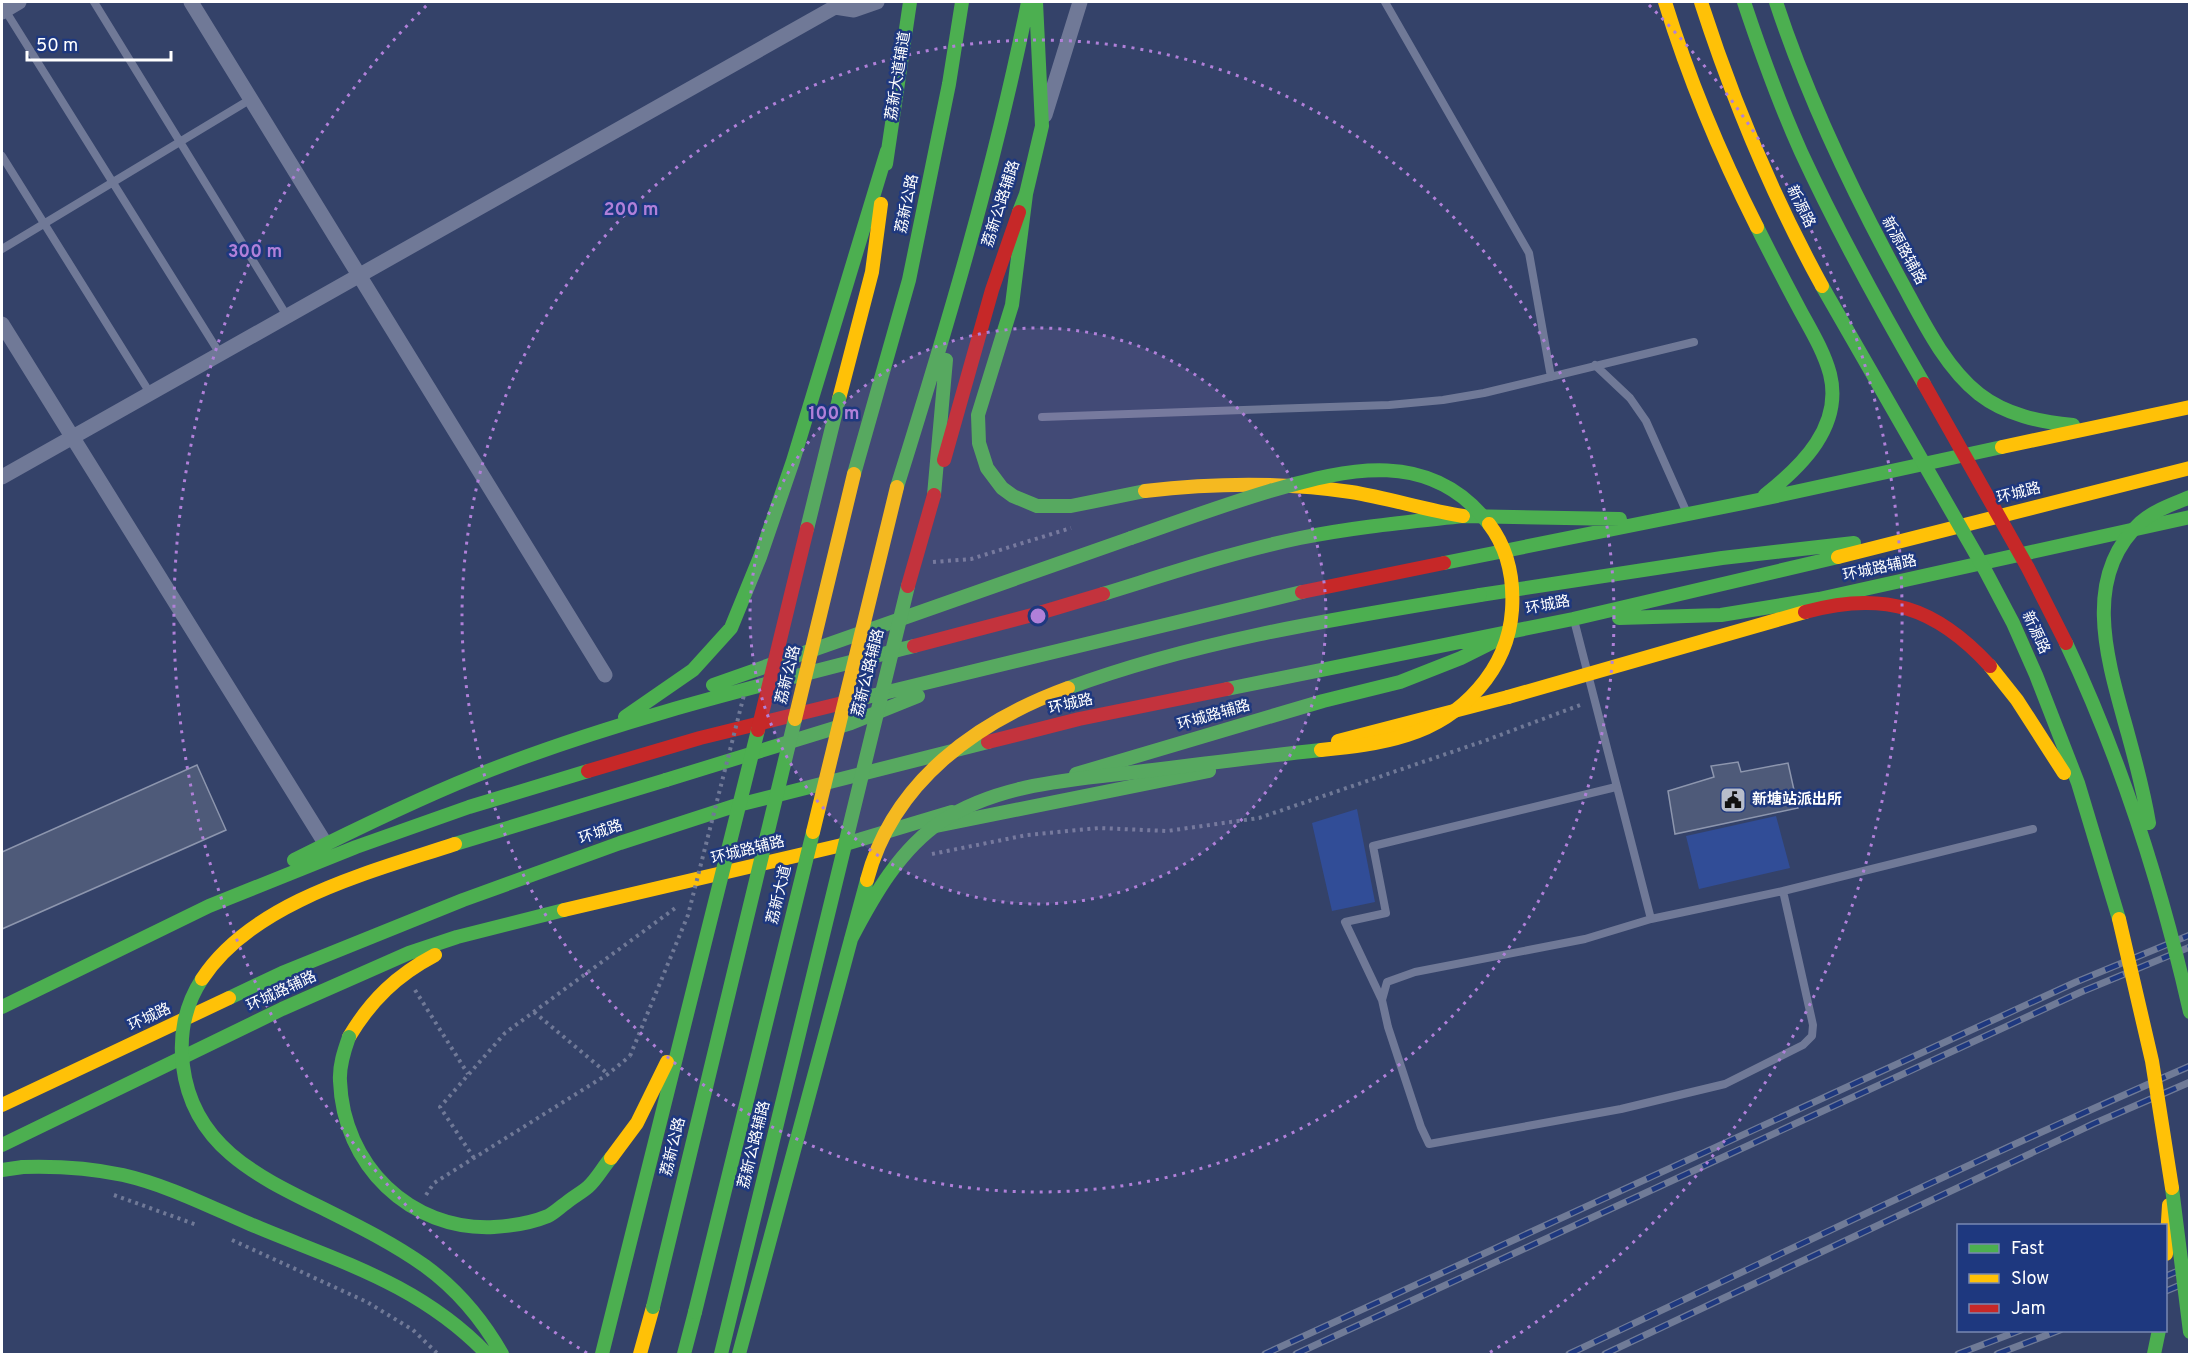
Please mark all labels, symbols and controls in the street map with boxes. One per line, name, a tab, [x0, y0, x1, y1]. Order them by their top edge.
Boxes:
scale bar	[27, 24, 171, 62]
street label: 荔新大道辅道	[883, 30, 915, 122]
text: 50 m	[36, 35, 78, 58]
street label: 荔新公路辅路	[979, 158, 1025, 250]
street label: 荔新公路	[892, 173, 924, 235]
street label: 新源路	[1782, 183, 1818, 231]
text: 200 m	[603, 199, 659, 222]
street label: 新源路辅路	[1877, 214, 1929, 288]
text: 300 m	[228, 241, 282, 264]
text: 100 m	[808, 403, 860, 426]
street label: 环城路	[1995, 479, 2043, 509]
street label: 环城路辅路	[1841, 552, 1919, 586]
street label: 环城路	[1524, 592, 1572, 620]
centre of rings	[1028, 606, 1048, 626]
street label: 新源路	[2017, 609, 2053, 657]
street label: 荔新公路辅路	[849, 627, 889, 719]
street label: 荔新公路	[773, 644, 805, 706]
street label: 环城路	[1047, 691, 1095, 719]
street label: 环城路辅路	[1175, 697, 1253, 735]
public building icon: 新塘站派出所	[1718, 785, 1748, 815]
place label: 新塘站派出所	[1752, 790, 1842, 810]
street label: 环城路	[577, 817, 625, 849]
street label: 环城路辅路	[709, 833, 787, 869]
street label: 荔新大道	[764, 864, 796, 926]
street label: 环城路辅路	[244, 968, 320, 1016]
street label: 环城路	[126, 1000, 174, 1036]
street label: 荔新公路辅路	[735, 1099, 775, 1191]
street label: 荔新公路	[658, 1116, 690, 1178]
legend	[1957, 1224, 2167, 1332]
text: Fast	[2011, 1238, 2044, 1261]
text: Slow	[2011, 1268, 2049, 1291]
text: Jam	[2011, 1298, 2046, 1321]

